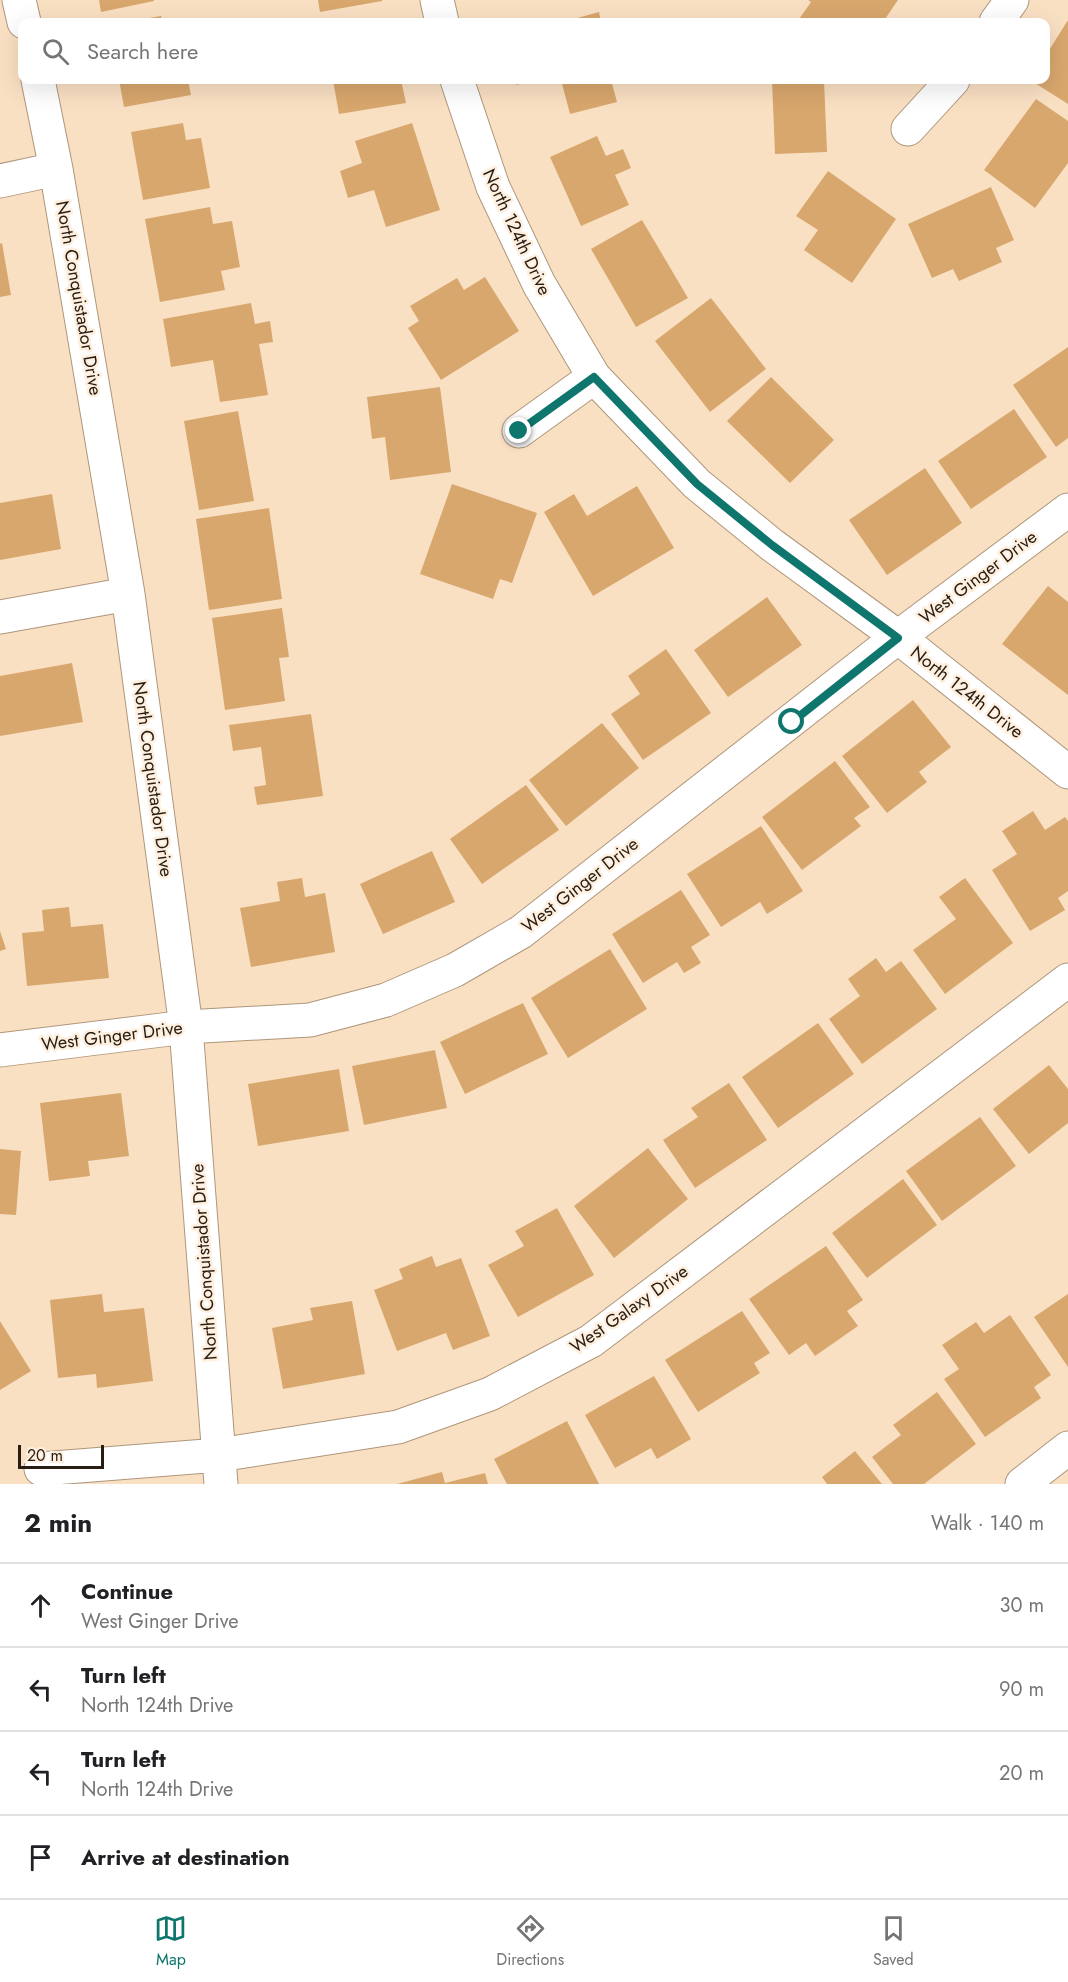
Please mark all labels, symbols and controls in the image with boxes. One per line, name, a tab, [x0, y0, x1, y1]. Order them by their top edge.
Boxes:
search box	[18, 18, 1050, 84]
icon: search	[39, 35, 72, 68]
text: Search here	[87, 35, 198, 67]
street label: North 124th Drive	[476, 164, 558, 300]
street label: North Conquistador Drive	[49, 199, 109, 397]
route end	[505, 417, 531, 443]
street label: West Ginger Drive	[914, 524, 1042, 630]
street label: North 124th Drive	[905, 640, 1029, 744]
street label: North Conquistador Drive	[126, 680, 180, 878]
route start	[778, 708, 804, 734]
street label: West Ginger Drive	[516, 831, 644, 939]
street label: West Ginger Drive	[40, 1014, 184, 1058]
street label: North Conquistador Drive	[184, 1163, 224, 1361]
street label: West Galaxy Drive	[565, 1258, 693, 1360]
scale bar	[18, 1442, 104, 1470]
text: 20 m	[27, 1444, 63, 1467]
text: 2 min	[24, 1504, 92, 1542]
text: Walk · 140 m	[931, 1509, 1044, 1538]
text: Continue	[81, 1575, 173, 1607]
icon: ahead	[24, 1589, 57, 1622]
text: 30 m	[999, 1591, 1044, 1620]
text: West Ginger Drive	[81, 1607, 239, 1636]
text: Turn left	[81, 1659, 166, 1691]
icon: left	[24, 1673, 57, 1706]
text: 90 m	[999, 1675, 1044, 1704]
text: North 124th Drive	[81, 1691, 233, 1720]
text: Turn left	[81, 1743, 166, 1775]
icon: left	[24, 1757, 57, 1790]
text: 20 m	[999, 1759, 1044, 1788]
text: North 124th Drive	[81, 1775, 233, 1804]
icon: arrive	[24, 1841, 57, 1874]
text: Arrive at destination	[81, 1841, 290, 1873]
tab: Map	[154, 1912, 187, 1971]
tab: Directions	[496, 1912, 564, 1971]
tab: Saved	[873, 1912, 914, 1971]

